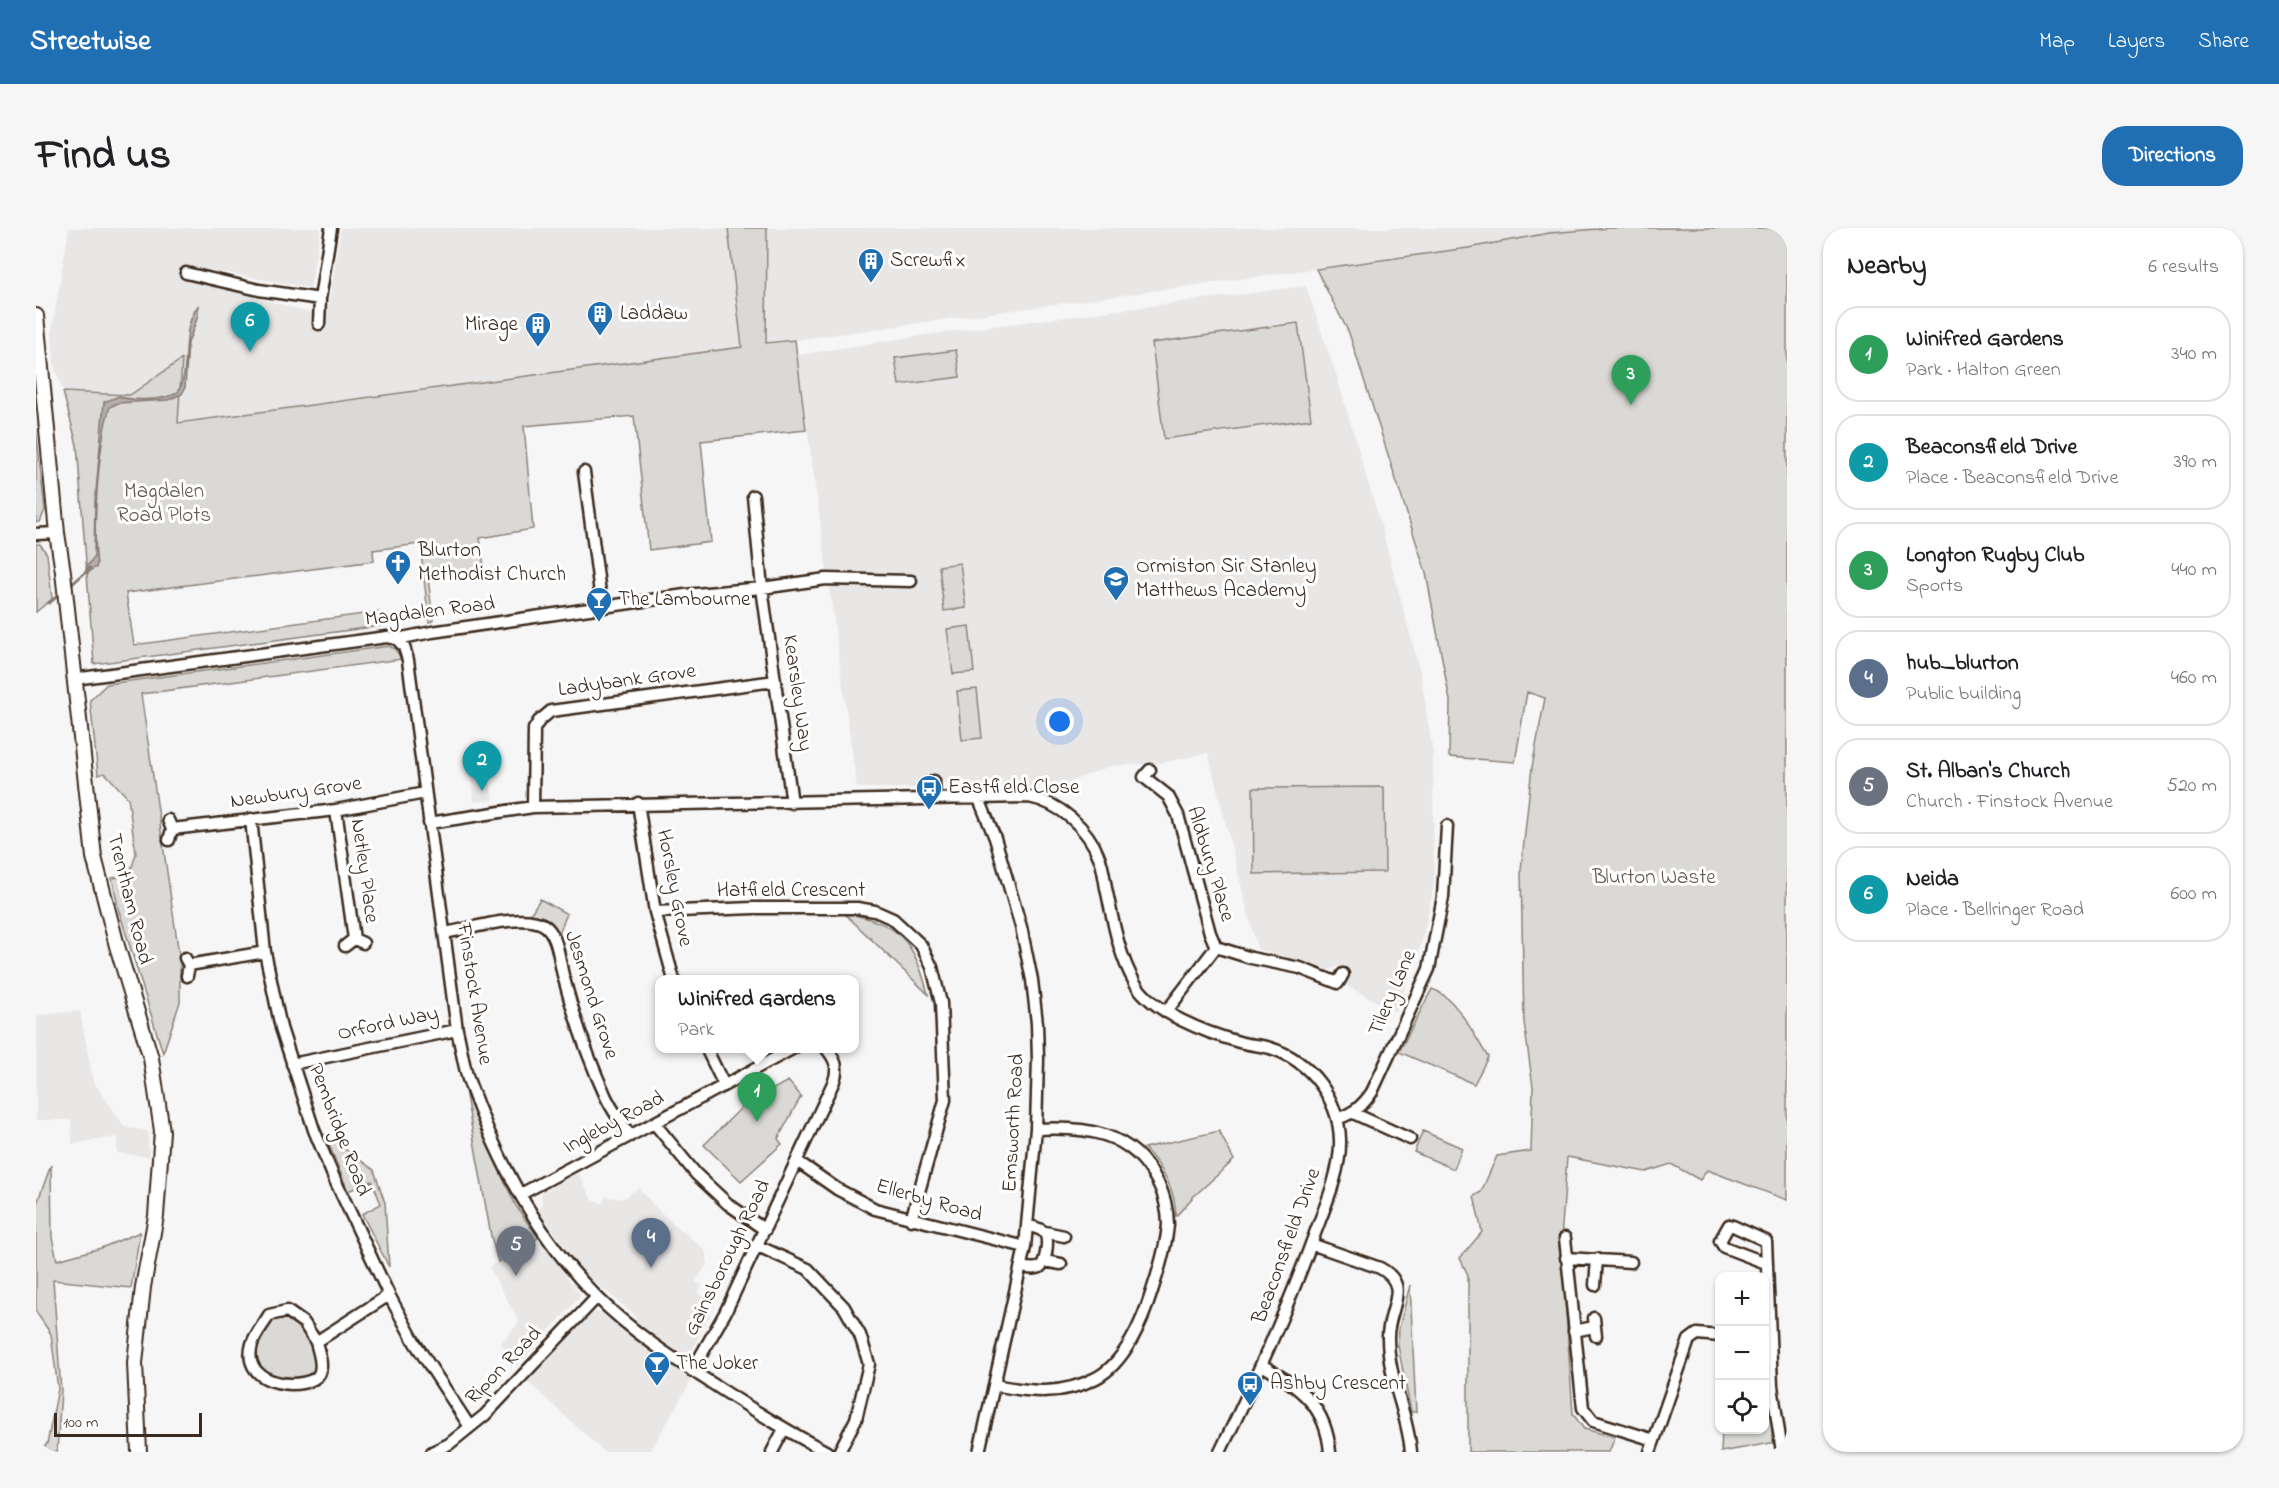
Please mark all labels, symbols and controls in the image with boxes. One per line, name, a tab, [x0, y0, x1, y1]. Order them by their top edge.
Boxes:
text: Streetwise	[30, 22, 151, 63]
text: Map	[2039, 27, 2075, 57]
text: Layers	[2108, 27, 2165, 57]
text: Share	[2198, 27, 2249, 57]
text: Find us	[36, 126, 171, 187]
button: Directions	[2102, 126, 2243, 186]
building icon: Screwfix	[856, 246, 886, 284]
place label: Screwfix	[890, 246, 965, 276]
text: Nearby	[1847, 248, 1926, 286]
text: 6 results	[2148, 253, 2219, 282]
building icon: Laddaw	[585, 299, 615, 337]
place label: Laddaw	[620, 299, 688, 329]
pin: 6	[230, 302, 270, 352]
place label: Mirage	[465, 310, 519, 342]
building icon: Mirage	[523, 310, 553, 348]
text: Winifred Gardens	[1906, 324, 2064, 356]
text: 1	[1865, 340, 1872, 369]
text: 340 m	[2171, 340, 2217, 369]
pin: 3	[1612, 356, 1650, 405]
text: Park · Halton Green	[1906, 356, 2061, 385]
text: Beaconsfield Drive	[1906, 432, 2077, 464]
text: 2	[1864, 448, 1873, 477]
text: 390 m	[2174, 448, 2217, 477]
text: Place · Beaconsfield Drive	[1906, 464, 2118, 493]
park label: Magdalen Road Plots	[117, 477, 211, 531]
place label: Blurton Methodist Church	[417, 536, 566, 590]
text: Longton Rugby Club	[1906, 540, 2084, 572]
church icon: Blurton Methodist Church	[383, 548, 413, 586]
place label: Ormiston Sir Stanley Matthews Academy	[1136, 552, 1317, 608]
text: 3	[1864, 556, 1873, 585]
text: 440 m	[2171, 556, 2217, 585]
school or university icon: Ormiston Sir Stanley Matthews Academy	[1101, 564, 1131, 602]
text: Sports	[1906, 572, 1963, 601]
bar icon: The Lambourne	[584, 585, 614, 623]
place label: The Lambourne	[618, 585, 751, 615]
street label: Magdalen Road	[363, 589, 497, 637]
street label: Kearsley Way	[772, 633, 820, 753]
text: hub_blurton	[1906, 648, 2019, 680]
street label: Ladybank Grove	[556, 656, 699, 707]
text: 4	[1864, 664, 1873, 693]
text: 460 m	[2171, 664, 2217, 693]
text: Public building	[1906, 680, 2021, 709]
your location	[1045, 707, 1074, 736]
pin: 2	[462, 742, 502, 791]
text: St. Alban's Church	[1906, 756, 2070, 788]
street label: Newbury Grove	[228, 769, 364, 819]
text: 5	[1863, 772, 1874, 801]
text: 520 m	[2166, 772, 2217, 801]
bus stop icon: Eastfield Close	[914, 773, 944, 811]
place label: Eastfield Close	[948, 773, 1080, 803]
text: Church · Finstock Avenue	[1906, 788, 2113, 817]
street label: Aldbury Place	[1176, 803, 1242, 927]
street label: Netley Place	[340, 817, 386, 926]
street label: Horsley Grove	[646, 827, 700, 950]
street label: Trentham Road	[98, 830, 160, 968]
park label: Blurton Waste	[1591, 863, 1716, 893]
text: Neida	[1906, 864, 1959, 896]
street label: Hatfield Crescent	[717, 876, 865, 906]
text: 6	[1864, 880, 1873, 909]
text: 600 m	[2170, 880, 2217, 909]
text: Place · Bellringer Road	[1906, 896, 2084, 925]
street label: Finstock Avenue	[448, 920, 500, 1068]
street label: Jesmond Grove	[556, 927, 626, 1064]
street label: Tilery Lane	[1361, 945, 1427, 1042]
popup	[655, 975, 859, 1053]
text: Winifred Gardens	[678, 984, 836, 1016]
street label: Orford Way	[335, 999, 442, 1051]
text: Park	[678, 1016, 714, 1045]
street label: Emsworth Road	[995, 1053, 1033, 1193]
street label: Pembridge Road	[298, 1059, 378, 1201]
pin: 1	[738, 1072, 776, 1122]
street label: Ingleby Road	[558, 1084, 671, 1164]
street label: Beaconsfield Drive	[1245, 1163, 1329, 1329]
street label: Ellerby Road	[872, 1172, 986, 1232]
street label: Gainsborough Road	[677, 1175, 781, 1342]
pin: 4	[632, 1218, 670, 1268]
pin: 5	[496, 1226, 536, 1276]
map controls	[1715, 1272, 1769, 1434]
button: +	[1715, 1272, 1769, 1326]
street label: Ripon Road	[459, 1320, 549, 1412]
button: −	[1715, 1326, 1769, 1380]
bar icon: The Joker	[642, 1349, 672, 1387]
place label: The Joker	[676, 1349, 759, 1379]
bus stop icon: Ashby Crescent	[1235, 1369, 1265, 1407]
place label: Ashby Crescent	[1270, 1369, 1406, 1401]
button: locate	[1715, 1380, 1769, 1434]
scale bar	[54, 1410, 202, 1438]
text: 100 m	[63, 1411, 98, 1435]

